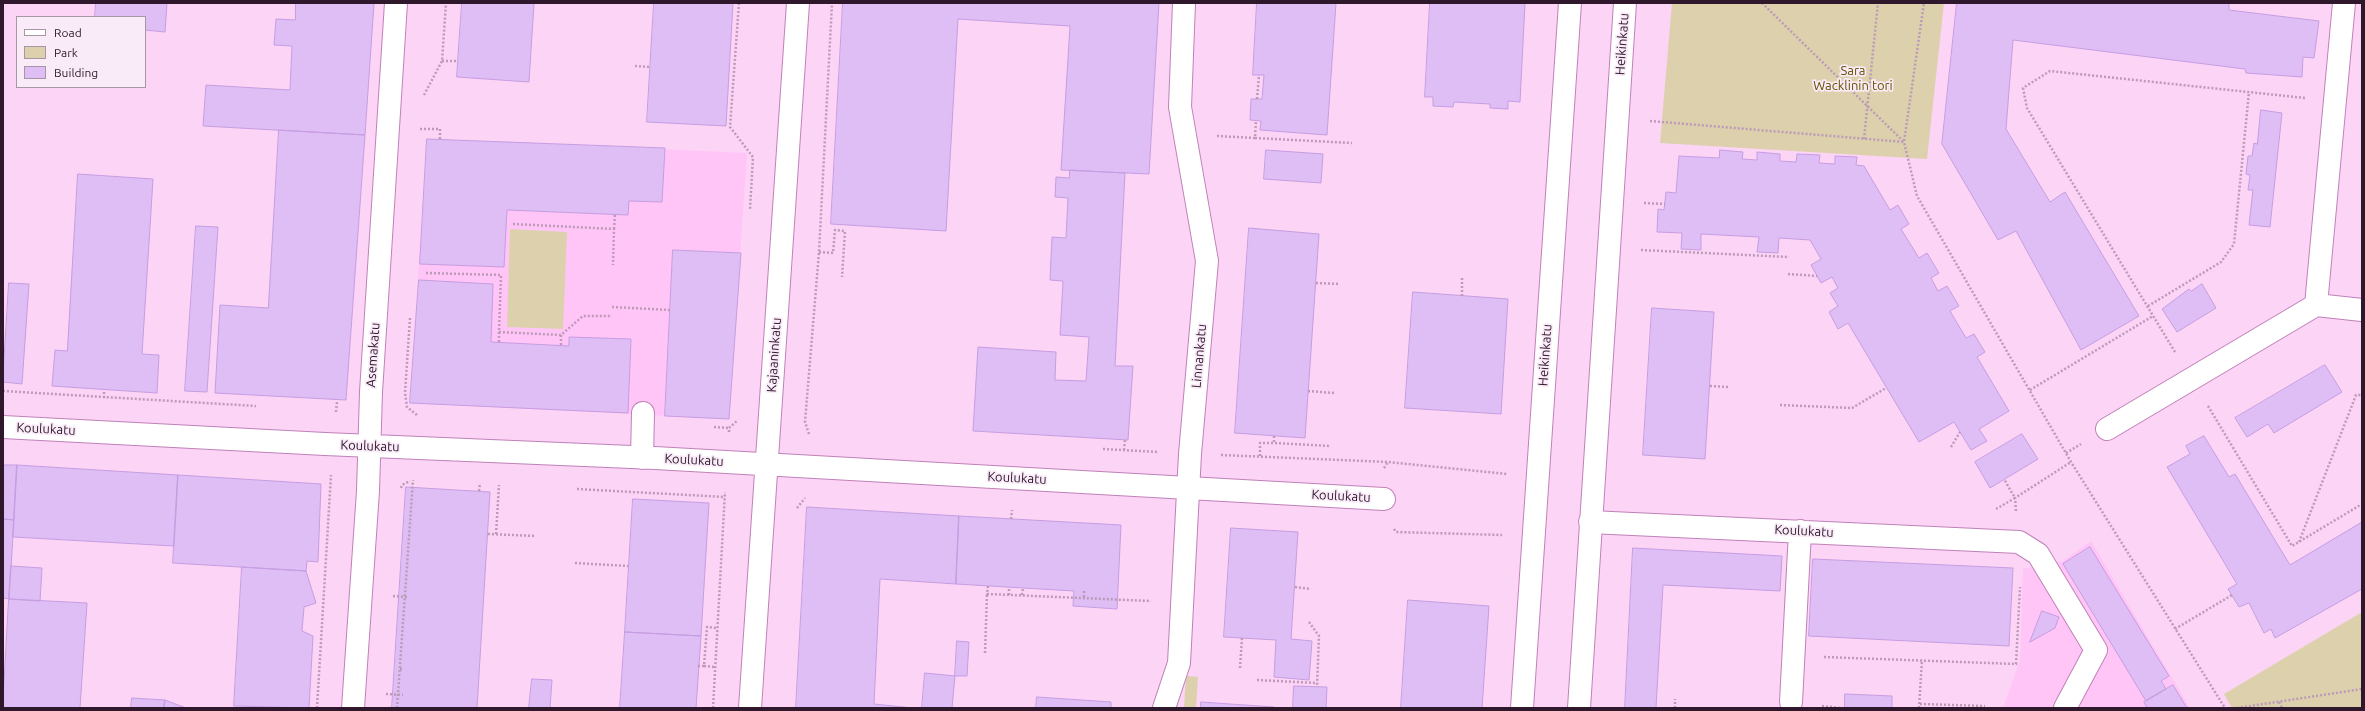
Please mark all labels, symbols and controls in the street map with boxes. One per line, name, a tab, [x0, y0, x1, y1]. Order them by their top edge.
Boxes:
street label: Heikinkatu	[1612, 12, 1632, 76]
legend	[16, 16, 146, 88]
text: Road	[54, 26, 82, 39]
text: Park	[54, 46, 78, 59]
park label: Sara Wacklinin tori	[1813, 63, 1893, 94]
text: Building	[54, 66, 98, 79]
street label: Kajaaninkatu	[764, 317, 784, 393]
street label: Asemakatu	[363, 322, 383, 388]
street label: Linnankatu	[1188, 323, 1210, 389]
street label: Heikinkatu	[1535, 323, 1555, 387]
street label: Koulukatu	[16, 420, 76, 438]
street label: Koulukatu	[340, 437, 400, 455]
street label: Koulukatu	[664, 451, 724, 469]
street label: Koulukatu	[987, 469, 1047, 487]
street label: Koulukatu	[1311, 487, 1371, 505]
street label: Koulukatu	[1774, 522, 1834, 540]

